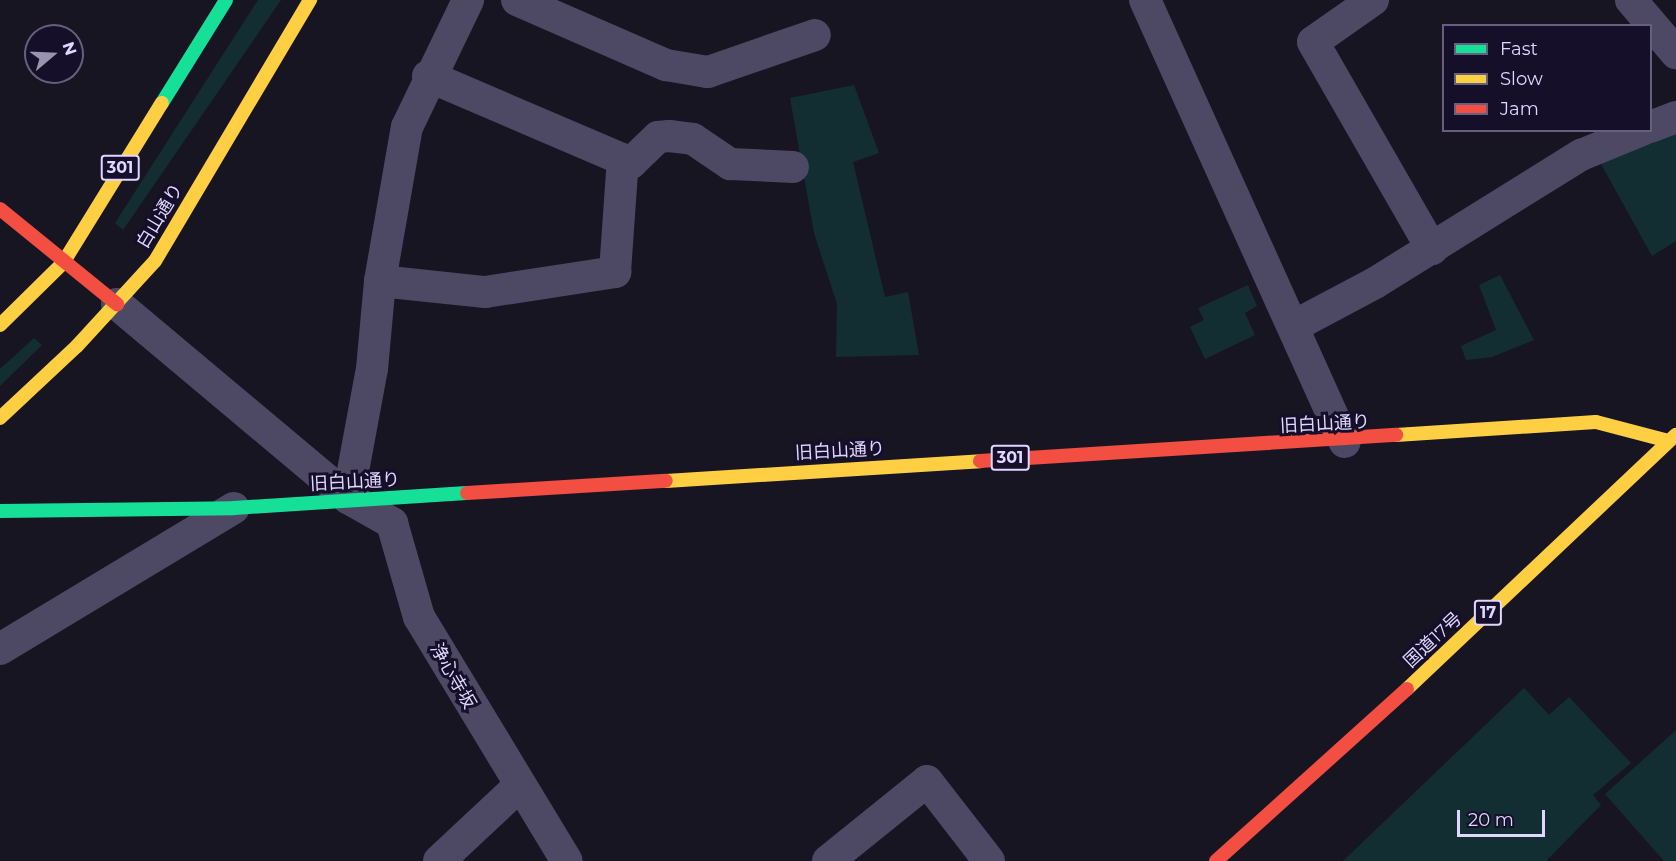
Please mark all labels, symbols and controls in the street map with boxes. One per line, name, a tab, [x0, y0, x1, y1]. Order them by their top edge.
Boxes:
north arrow	[24, 24, 84, 84]
legend	[1442, 24, 1652, 132]
text: Fast	[1500, 38, 1538, 60]
text: N	[59, 39, 81, 58]
text: Slow	[1500, 68, 1543, 90]
text: Jam	[1500, 98, 1539, 120]
road number: 301	[100, 155, 140, 181]
street label: 白山通り	[132, 180, 188, 252]
street label: 旧白山通り	[1279, 411, 1371, 437]
street label: 旧白山通り	[794, 438, 886, 464]
road number: 301	[990, 445, 1030, 471]
street label: 旧白山通り	[309, 469, 401, 495]
road number: 17	[1473, 600, 1503, 626]
street label: 国道17号	[1400, 608, 1466, 672]
street label: 浄心寺坂	[426, 639, 480, 713]
scale bar	[1460, 798, 1548, 836]
text: 20 m	[1468, 809, 1514, 831]

